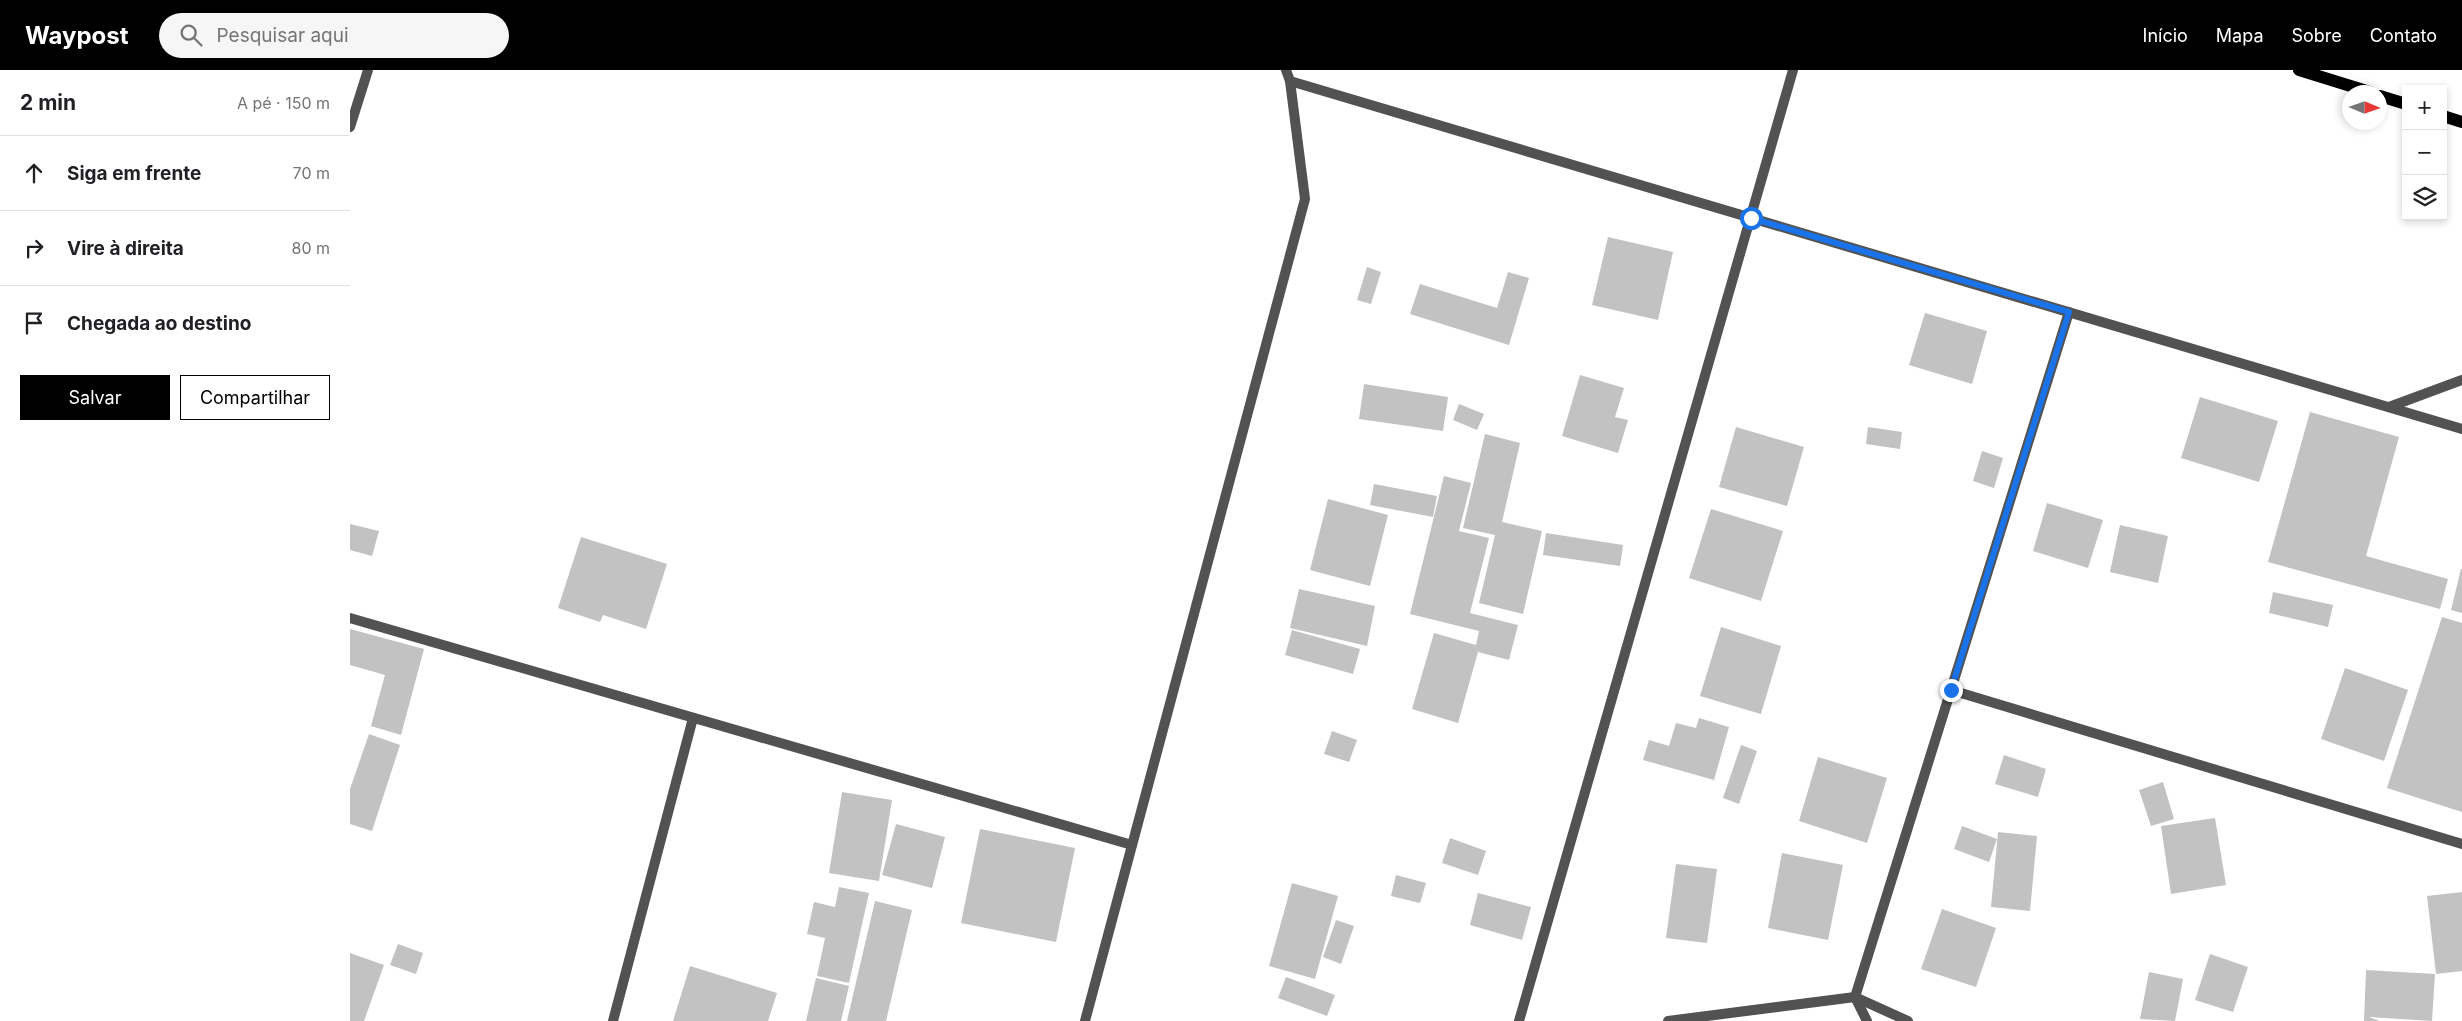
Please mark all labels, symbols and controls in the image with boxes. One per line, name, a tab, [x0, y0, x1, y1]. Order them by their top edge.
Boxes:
search box	[159, 13, 509, 58]
text: Waypost	[25, 21, 129, 50]
icon: search	[177, 21, 205, 49]
text: Pesquisar aqui	[217, 24, 349, 47]
text: Início	[2143, 25, 2188, 46]
text: Mapa	[2216, 25, 2263, 46]
text: Sobre	[2291, 25, 2342, 46]
text: Contato	[2370, 25, 2437, 46]
north arrow	[2342, 85, 2387, 130]
map controls	[2402, 85, 2447, 220]
button: +	[2402, 85, 2447, 130]
text: 2 min	[20, 90, 76, 115]
text: A pé · 150 m	[237, 93, 330, 113]
button: −	[2402, 130, 2447, 175]
icon: ahead	[20, 159, 48, 187]
text: Siga em frente	[67, 162, 201, 185]
text: 70 m	[293, 163, 330, 183]
button: layers	[2402, 175, 2447, 220]
route start	[1740, 207, 1763, 230]
icon: right	[20, 234, 48, 262]
text: Vire à direita	[67, 237, 184, 260]
text: 80 m	[291, 238, 330, 258]
icon: arrive	[20, 309, 48, 337]
text: Chegada ao destino	[67, 312, 251, 335]
button: Salvar	[20, 375, 170, 420]
button: Compartilhar	[180, 375, 330, 420]
route end	[1940, 679, 1963, 702]

